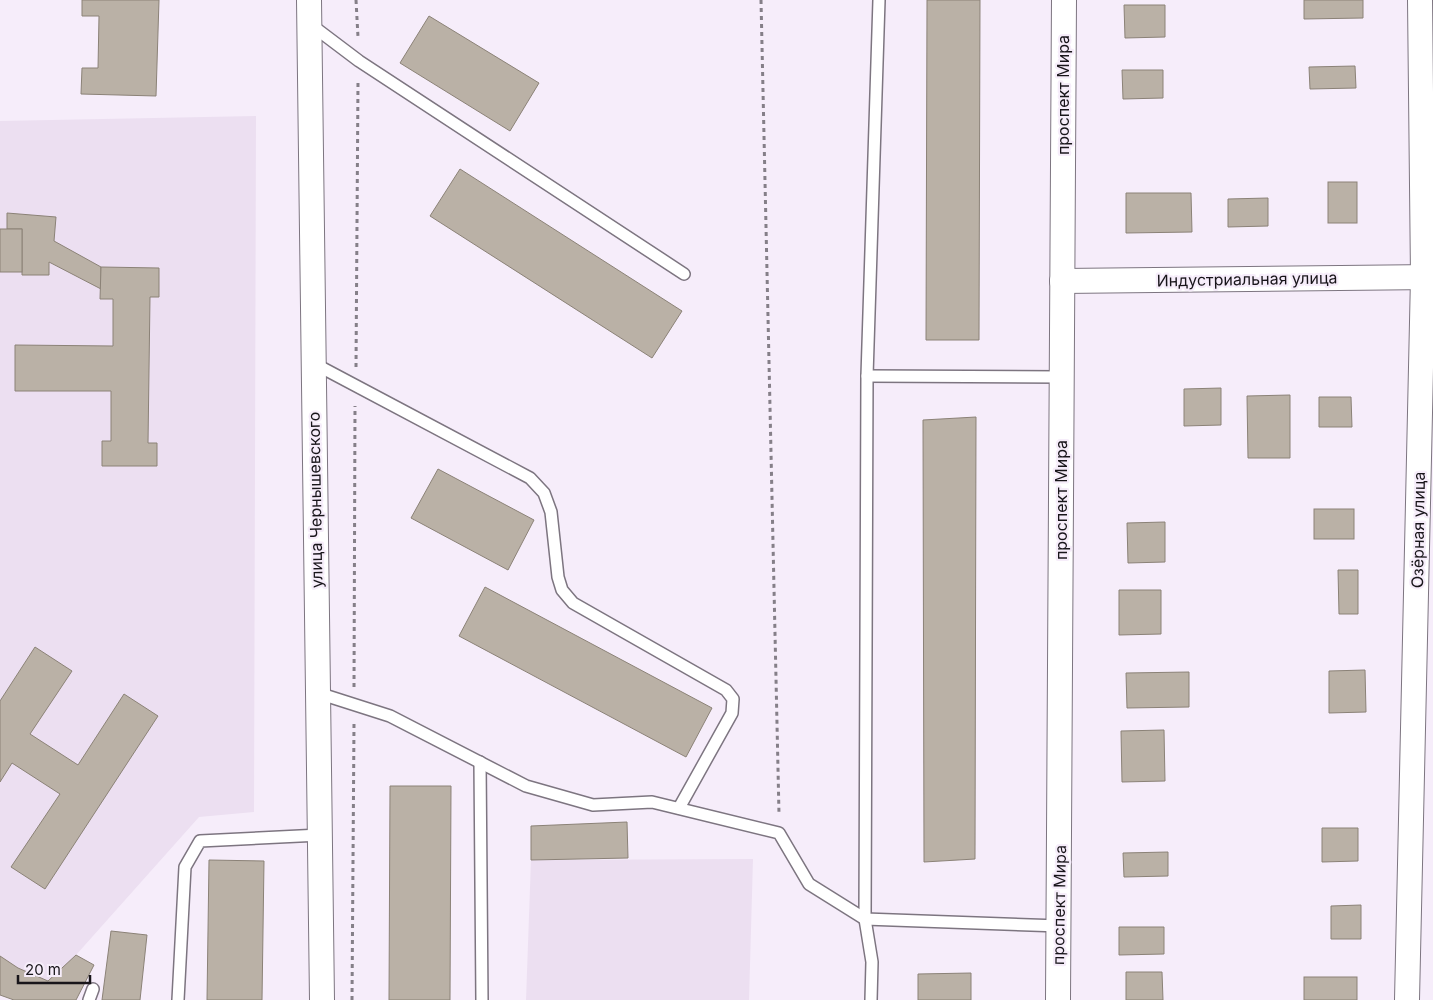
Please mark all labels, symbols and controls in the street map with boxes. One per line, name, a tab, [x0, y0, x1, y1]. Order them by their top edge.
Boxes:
street label: проспект Мира	[1053, 35, 1073, 155]
street label: Индустриальная улица	[1156, 267, 1338, 291]
street label: улица Чернышевского	[303, 412, 327, 588]
street label: проспект Мира	[1051, 440, 1071, 560]
street label: Озёрная улица	[1407, 472, 1429, 588]
street label: проспект Мира	[1048, 845, 1070, 965]
scale bar	[18, 952, 90, 984]
text: 20 m	[25, 960, 61, 979]

